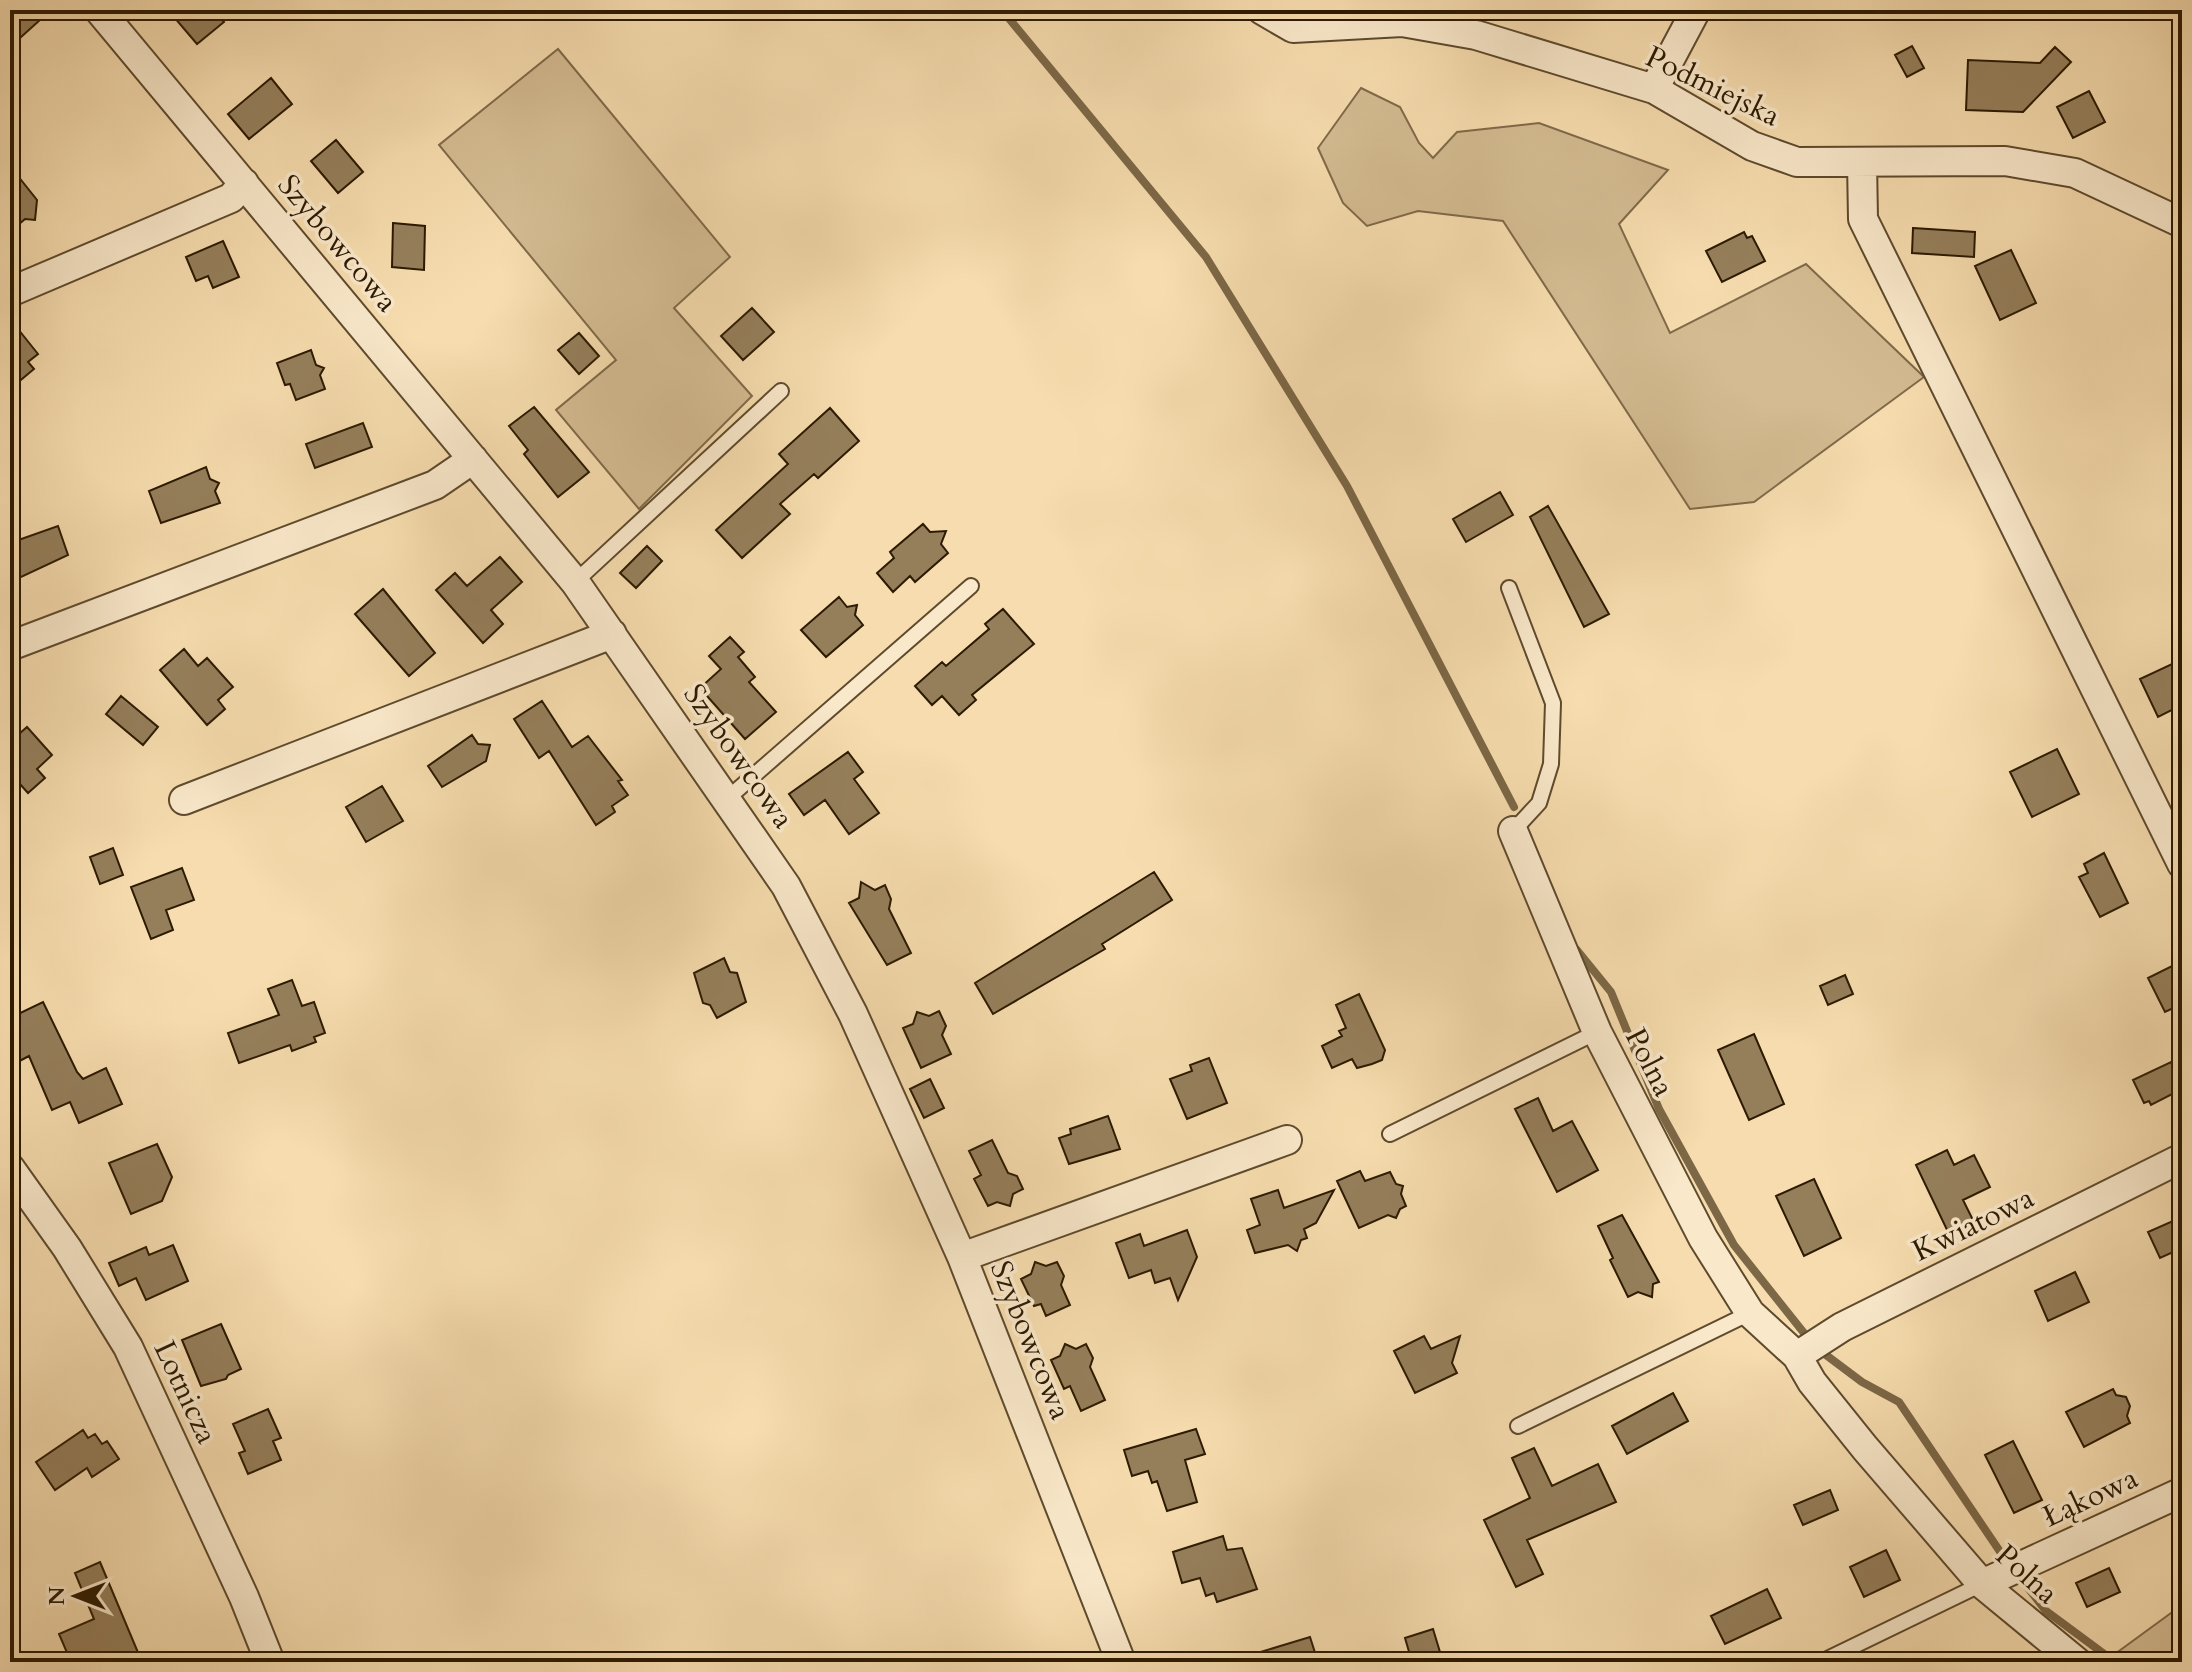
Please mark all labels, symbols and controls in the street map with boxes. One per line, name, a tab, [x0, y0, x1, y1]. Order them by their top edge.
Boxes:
street label: Podmiejska	[1639, 36, 1787, 137]
street label: Szybowcowa	[268, 166, 407, 321]
street label: Szybowcowa	[674, 676, 803, 837]
street label: Polna	[1615, 1021, 1684, 1103]
street label: Kwiatowa	[1906, 1177, 2041, 1271]
street label: Szybowcowa	[980, 1255, 1081, 1426]
street label: Lotnicza	[144, 1334, 227, 1450]
street label: Łąkowa	[2036, 1458, 2144, 1537]
street label: Polna	[1986, 1535, 2067, 1614]
north arrow	[36, 1556, 116, 1636]
text: N	[42, 1586, 72, 1606]

